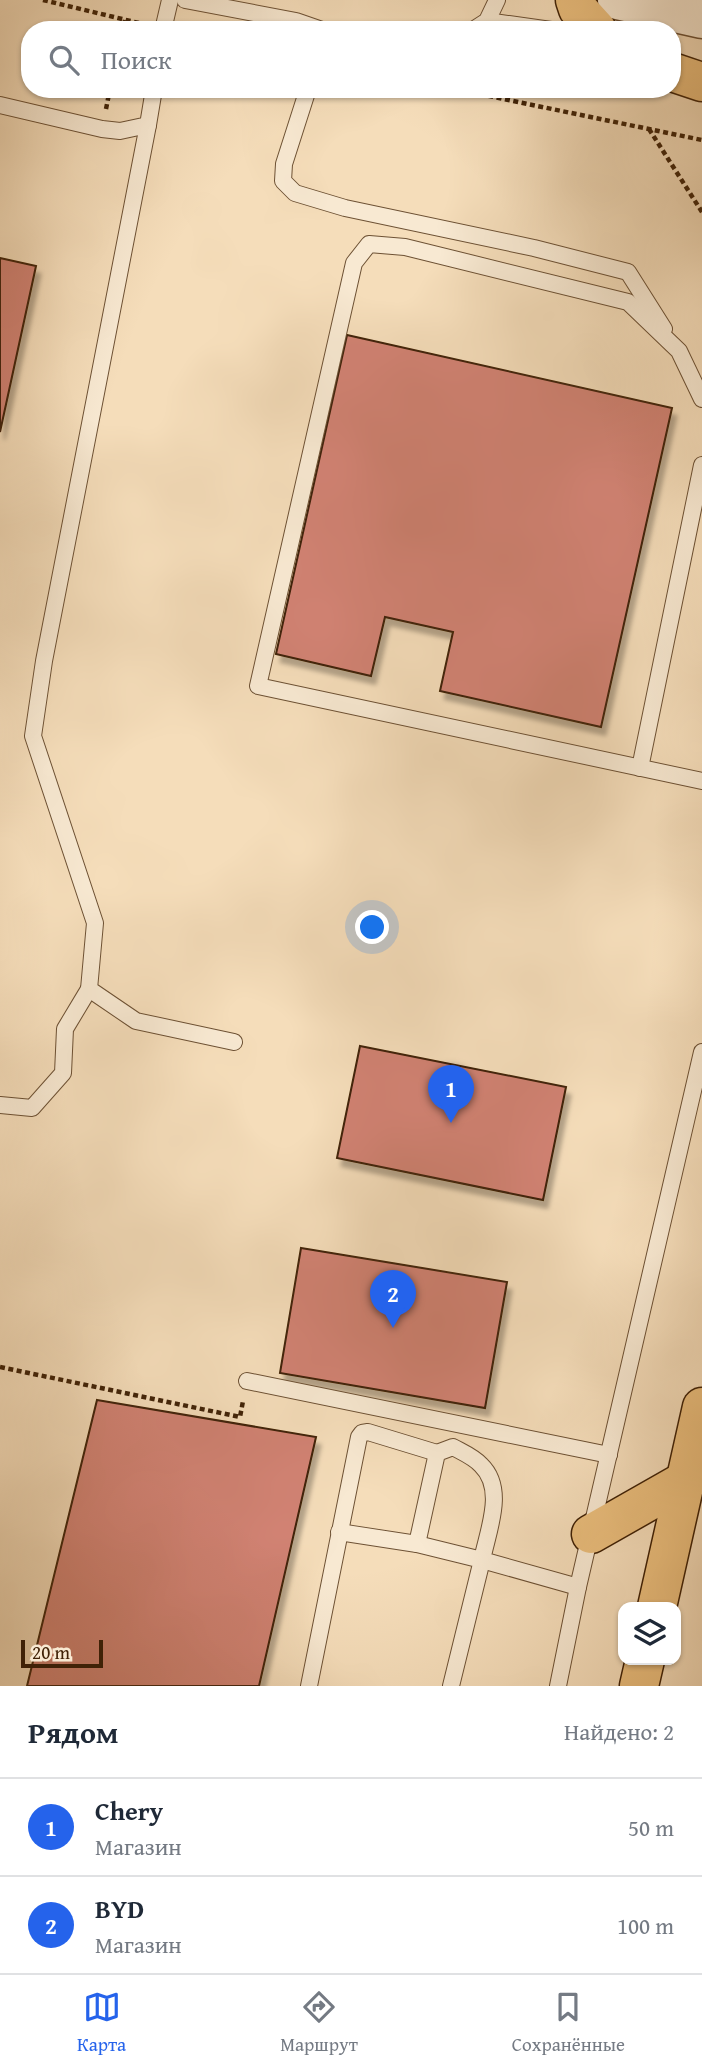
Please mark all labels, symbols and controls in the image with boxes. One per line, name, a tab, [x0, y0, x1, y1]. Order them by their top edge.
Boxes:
search box	[21, 21, 681, 98]
text: Поиск	[101, 40, 172, 79]
icon: search	[45, 41, 83, 79]
your location	[355, 910, 389, 944]
pin: 1	[428, 1065, 474, 1123]
pin: 2	[370, 1270, 416, 1328]
map controls	[618, 1602, 681, 1665]
button: layers	[618, 1602, 681, 1665]
scale bar	[21, 1637, 103, 1669]
text: 20 m	[32, 1638, 70, 1666]
text: Рядом	[28, 1710, 119, 1754]
text: Найдено: 2	[564, 1715, 674, 1748]
text: Chery	[95, 1791, 163, 1830]
text: 1	[45, 1811, 57, 1844]
text: 50 m	[628, 1811, 674, 1844]
text: Магазин	[95, 1830, 182, 1863]
text: BYD	[95, 1889, 144, 1928]
text: 2	[45, 1909, 57, 1942]
text: 100 m	[617, 1909, 674, 1942]
text: Магазин	[95, 1928, 182, 1961]
tab: Карта	[77, 1988, 126, 2058]
tab: Маршрут	[280, 1988, 358, 2058]
tab: Сохранённые	[512, 1988, 625, 2058]

